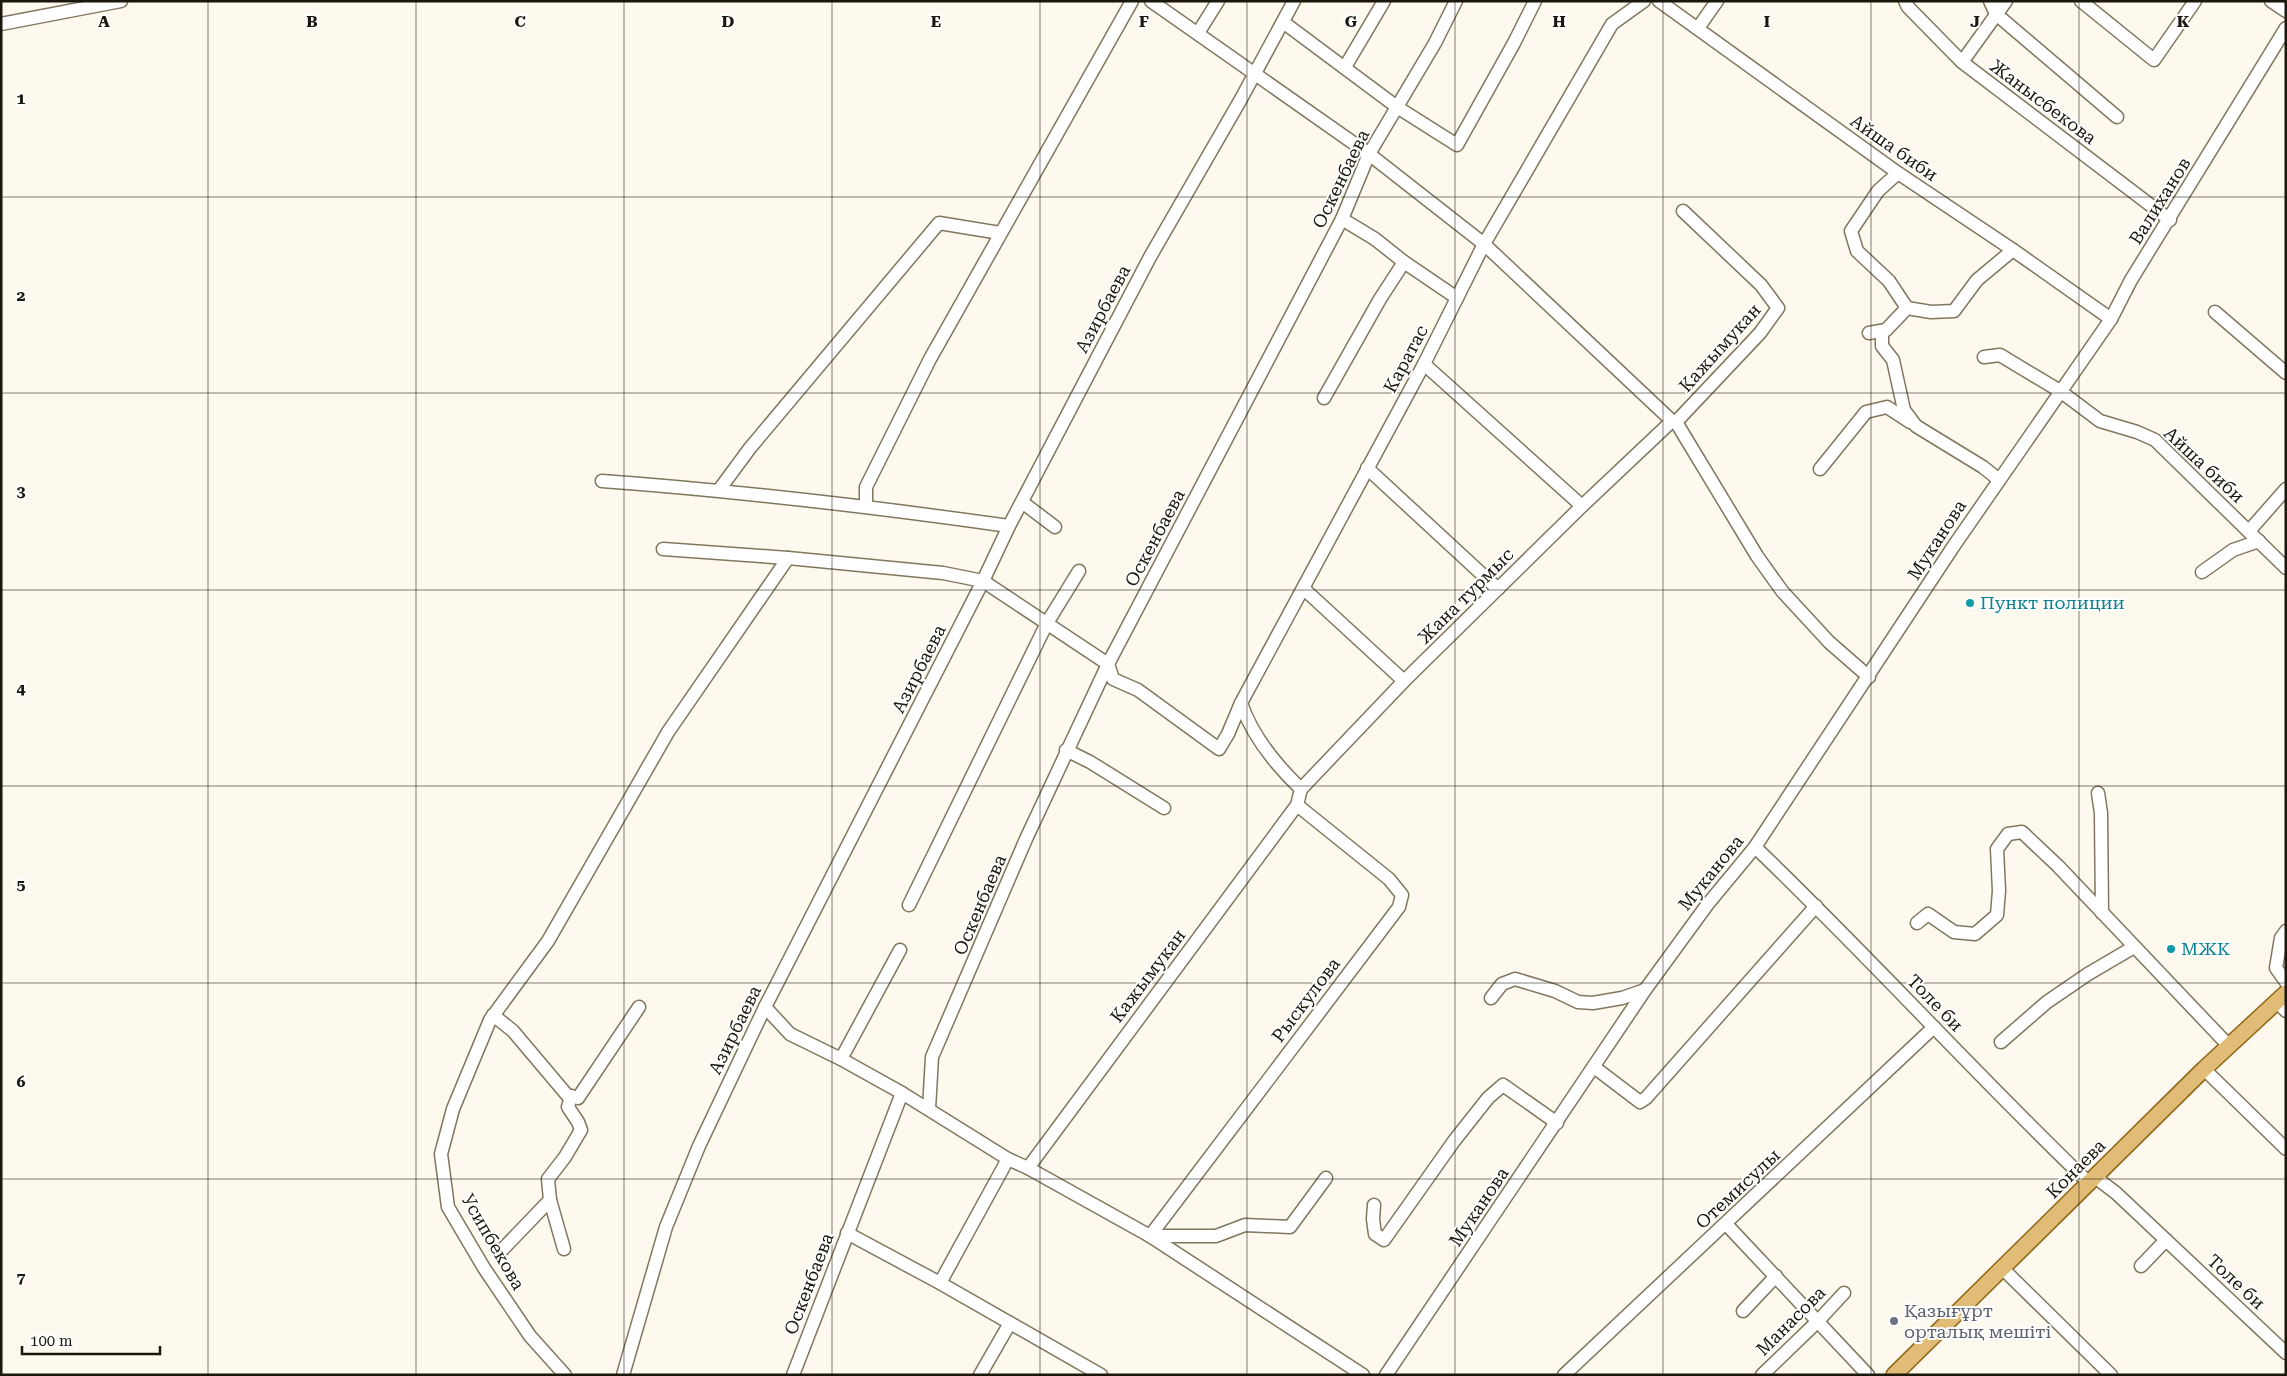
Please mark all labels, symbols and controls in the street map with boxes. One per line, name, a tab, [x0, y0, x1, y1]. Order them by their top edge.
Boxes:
text: A	[98, 12, 110, 31]
text: B	[306, 12, 318, 31]
text: C	[514, 12, 526, 31]
text: D	[722, 12, 735, 31]
text: E	[931, 12, 941, 31]
text: F	[1139, 12, 1149, 31]
text: G	[1345, 12, 1358, 31]
text: H	[1552, 12, 1566, 31]
text: I	[1764, 12, 1770, 31]
text: J	[1970, 12, 1980, 31]
text: K	[2177, 12, 2190, 31]
street label: Жанысбекова	[1986, 55, 2101, 149]
text: 1	[17, 89, 26, 108]
street label: Айша биби	[1847, 110, 1942, 185]
street label: Оскенбаева	[1308, 126, 1374, 231]
street label: Валиханов	[2124, 153, 2195, 248]
street label: Азирбаева	[1071, 261, 1135, 356]
text: 2	[17, 286, 26, 305]
street label: Кажымукан	[1675, 299, 1765, 396]
street label: Каратас	[1379, 321, 1432, 396]
street label: Айша биби	[2160, 422, 2249, 507]
text: 3	[17, 482, 26, 501]
street label: Оскенбаева	[1120, 485, 1189, 590]
street label: Муканова	[1903, 496, 1970, 584]
street label: Жана турмыс	[1413, 543, 1518, 648]
place label: Пункт полиции	[1980, 592, 2125, 613]
marker: Пункт полиции	[1964, 597, 1976, 609]
street label: Азирбаева	[887, 621, 950, 716]
text: 4	[17, 679, 26, 698]
street label: Муканова	[1674, 831, 1748, 915]
street label: Оскенбаева	[949, 851, 1010, 958]
text: 5	[17, 875, 26, 894]
street label: Кажымукан	[1106, 925, 1190, 1026]
place label: МЖК	[2181, 938, 2230, 959]
marker: МЖК	[2165, 943, 2177, 955]
street label: Рыскулова	[1267, 953, 1344, 1046]
street label: Толе би	[1903, 970, 1967, 1035]
street label: Азирбаева	[704, 982, 765, 1078]
text: 6	[17, 1072, 26, 1091]
street label: Конаева	[2042, 1135, 2110, 1203]
street label: Отемисулы	[1691, 1144, 1784, 1233]
street label: Муканова	[1444, 1163, 1513, 1250]
street label: Усипбекова	[458, 1190, 529, 1294]
street label: Оскенбаева	[780, 1230, 838, 1338]
street label: Толе би	[2203, 1250, 2269, 1313]
text: 7	[17, 1268, 26, 1287]
street label: Манасова	[1752, 1282, 1830, 1360]
place label: Қазығұрт орталық мешіті	[1904, 1300, 2051, 1342]
marker: Қазығұрт орталық мешіті	[1888, 1315, 1900, 1327]
scale bar	[22, 1324, 160, 1356]
text: 100 m	[30, 1332, 73, 1350]

